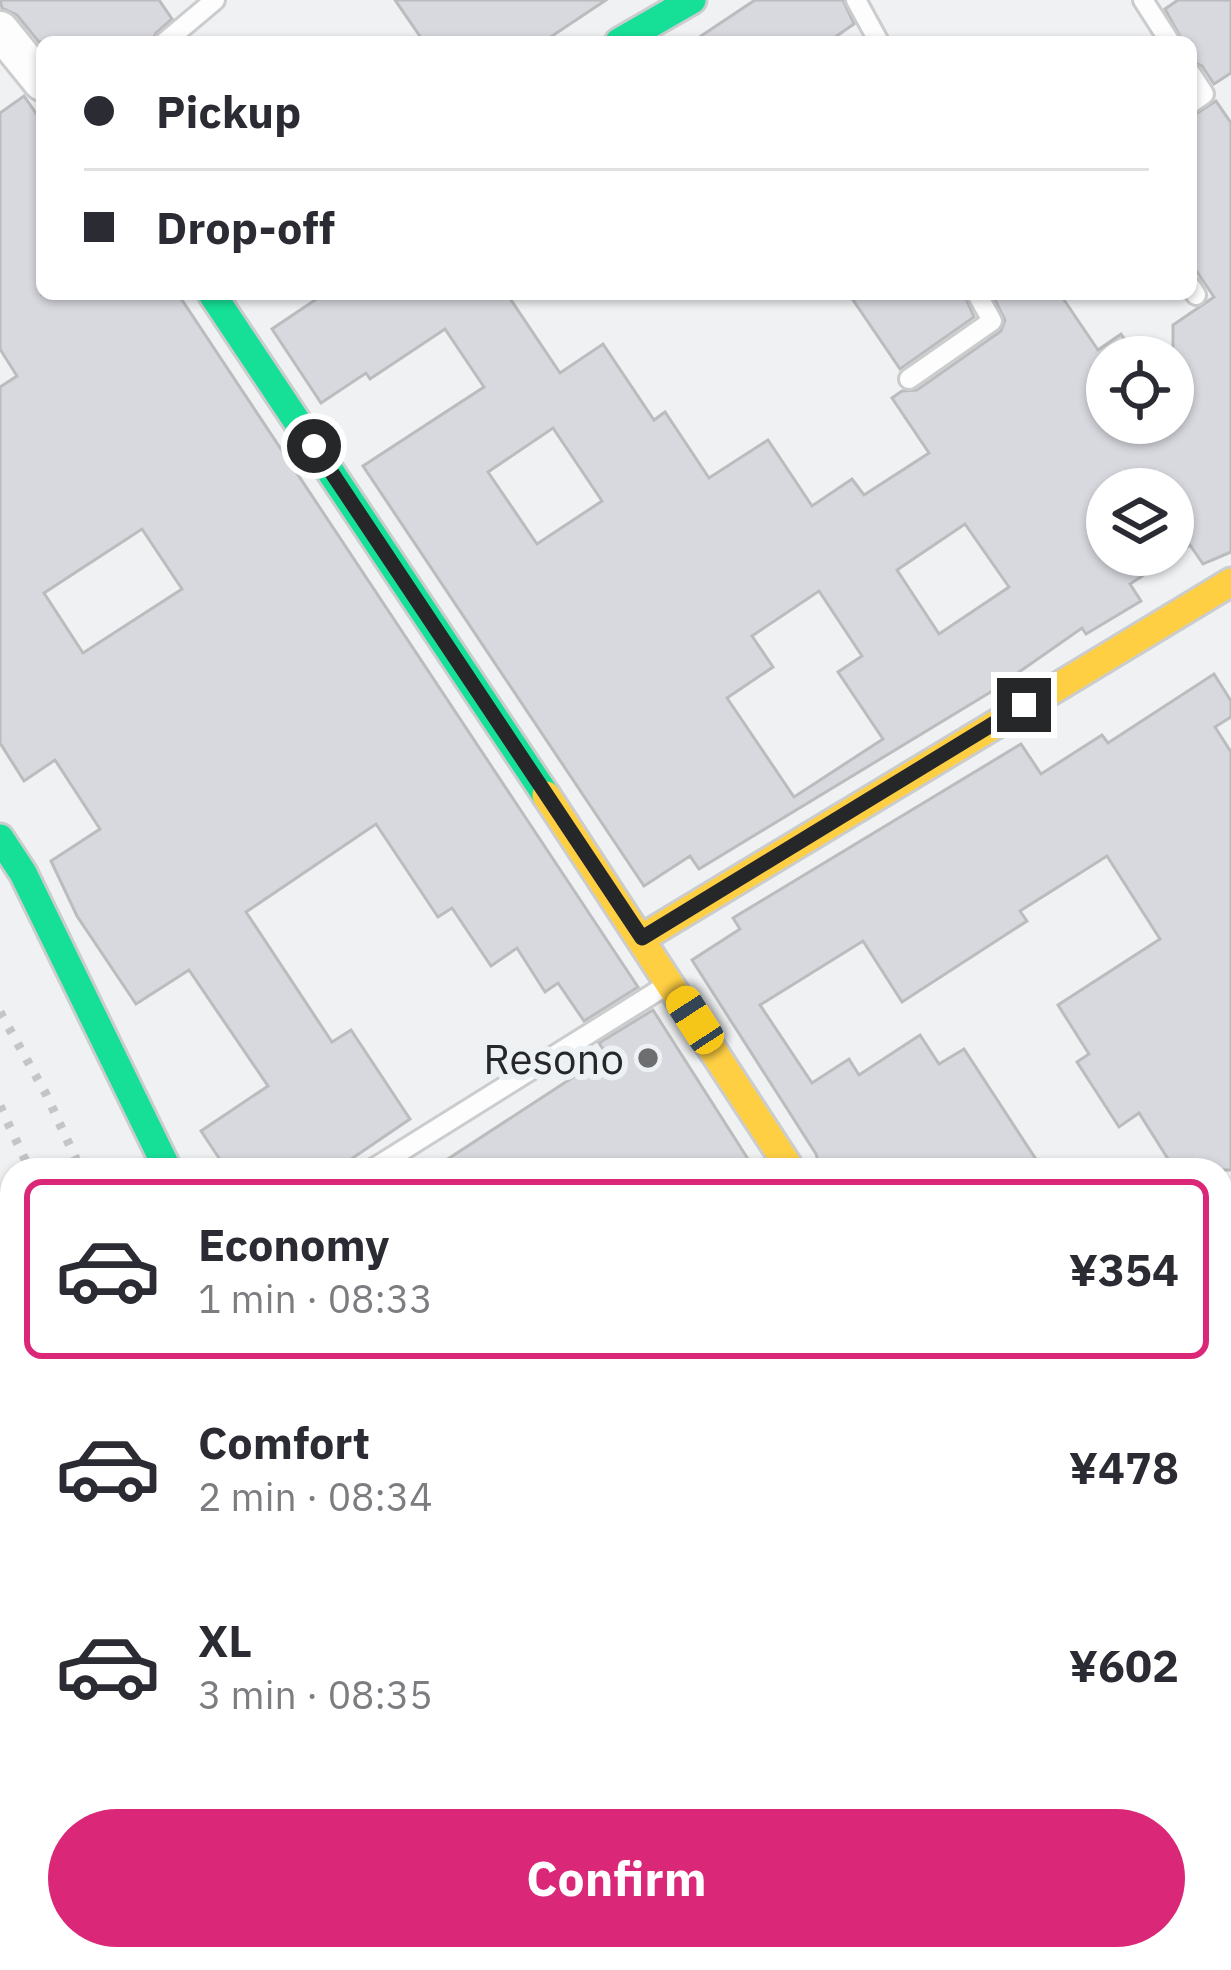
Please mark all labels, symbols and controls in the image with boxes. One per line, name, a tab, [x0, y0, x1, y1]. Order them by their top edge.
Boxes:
text: Pickup	[156, 82, 301, 140]
text: Drop-off	[156, 198, 335, 256]
map controls	[1086, 336, 1194, 576]
button: locate	[1086, 336, 1194, 444]
route start	[287, 419, 341, 473]
button: layers	[1086, 468, 1194, 576]
route end	[997, 678, 1051, 732]
car	[660, 980, 730, 1060]
place label: Resono	[483, 1031, 624, 1086]
marker: Resono	[635, 1045, 661, 1071]
icon: car	[54, 1215, 162, 1323]
text: Economy	[198, 1215, 389, 1273]
text: ¥354	[1069, 1240, 1179, 1298]
text: 1 min · 08:33	[198, 1273, 433, 1324]
icon: car	[54, 1413, 162, 1521]
text: Comfort	[198, 1413, 370, 1471]
text: ¥478	[1069, 1438, 1179, 1496]
text: 2 min · 08:34	[198, 1471, 433, 1522]
icon: car	[54, 1611, 162, 1719]
text: XL	[198, 1611, 252, 1669]
text: ¥602	[1069, 1636, 1179, 1694]
text: 3 min · 08:35	[198, 1669, 433, 1720]
button: Confirm	[48, 1809, 1185, 1947]

